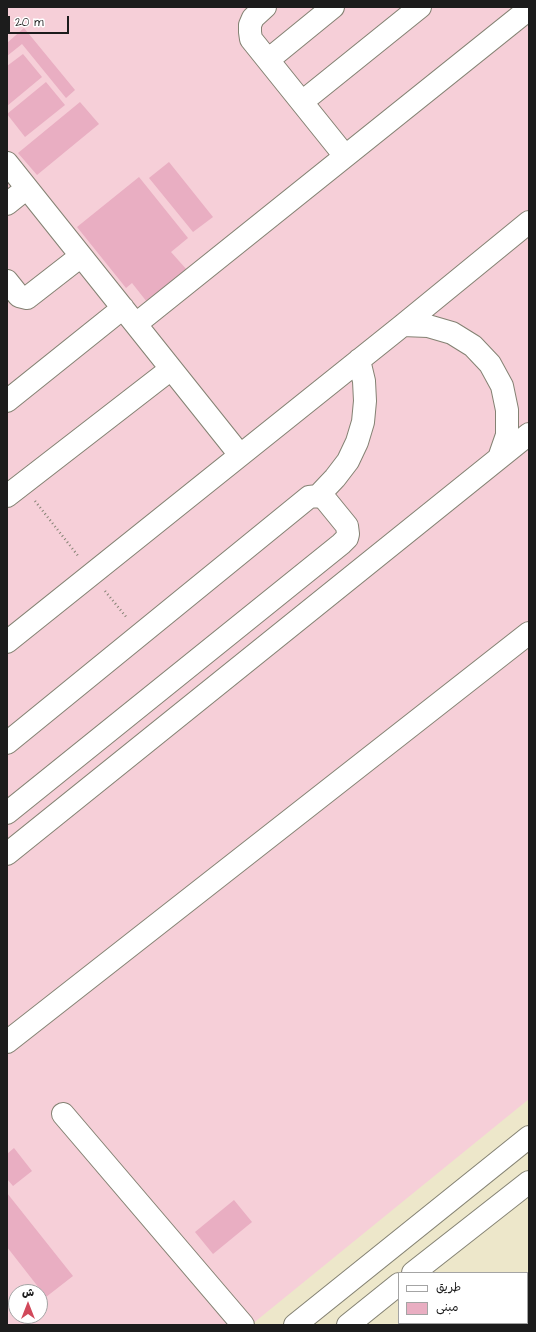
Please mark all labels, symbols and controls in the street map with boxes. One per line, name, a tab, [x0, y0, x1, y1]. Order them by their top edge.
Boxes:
scale bar	[10, 8, 71, 34]
text: 20 m	[15, 14, 44, 31]
legend	[398, 1272, 528, 1324]
text: طريق	[436, 1279, 461, 1296]
north arrow	[8, 1284, 48, 1324]
text: ش	[22, 1285, 34, 1300]
text: مبنى	[436, 1299, 459, 1316]

